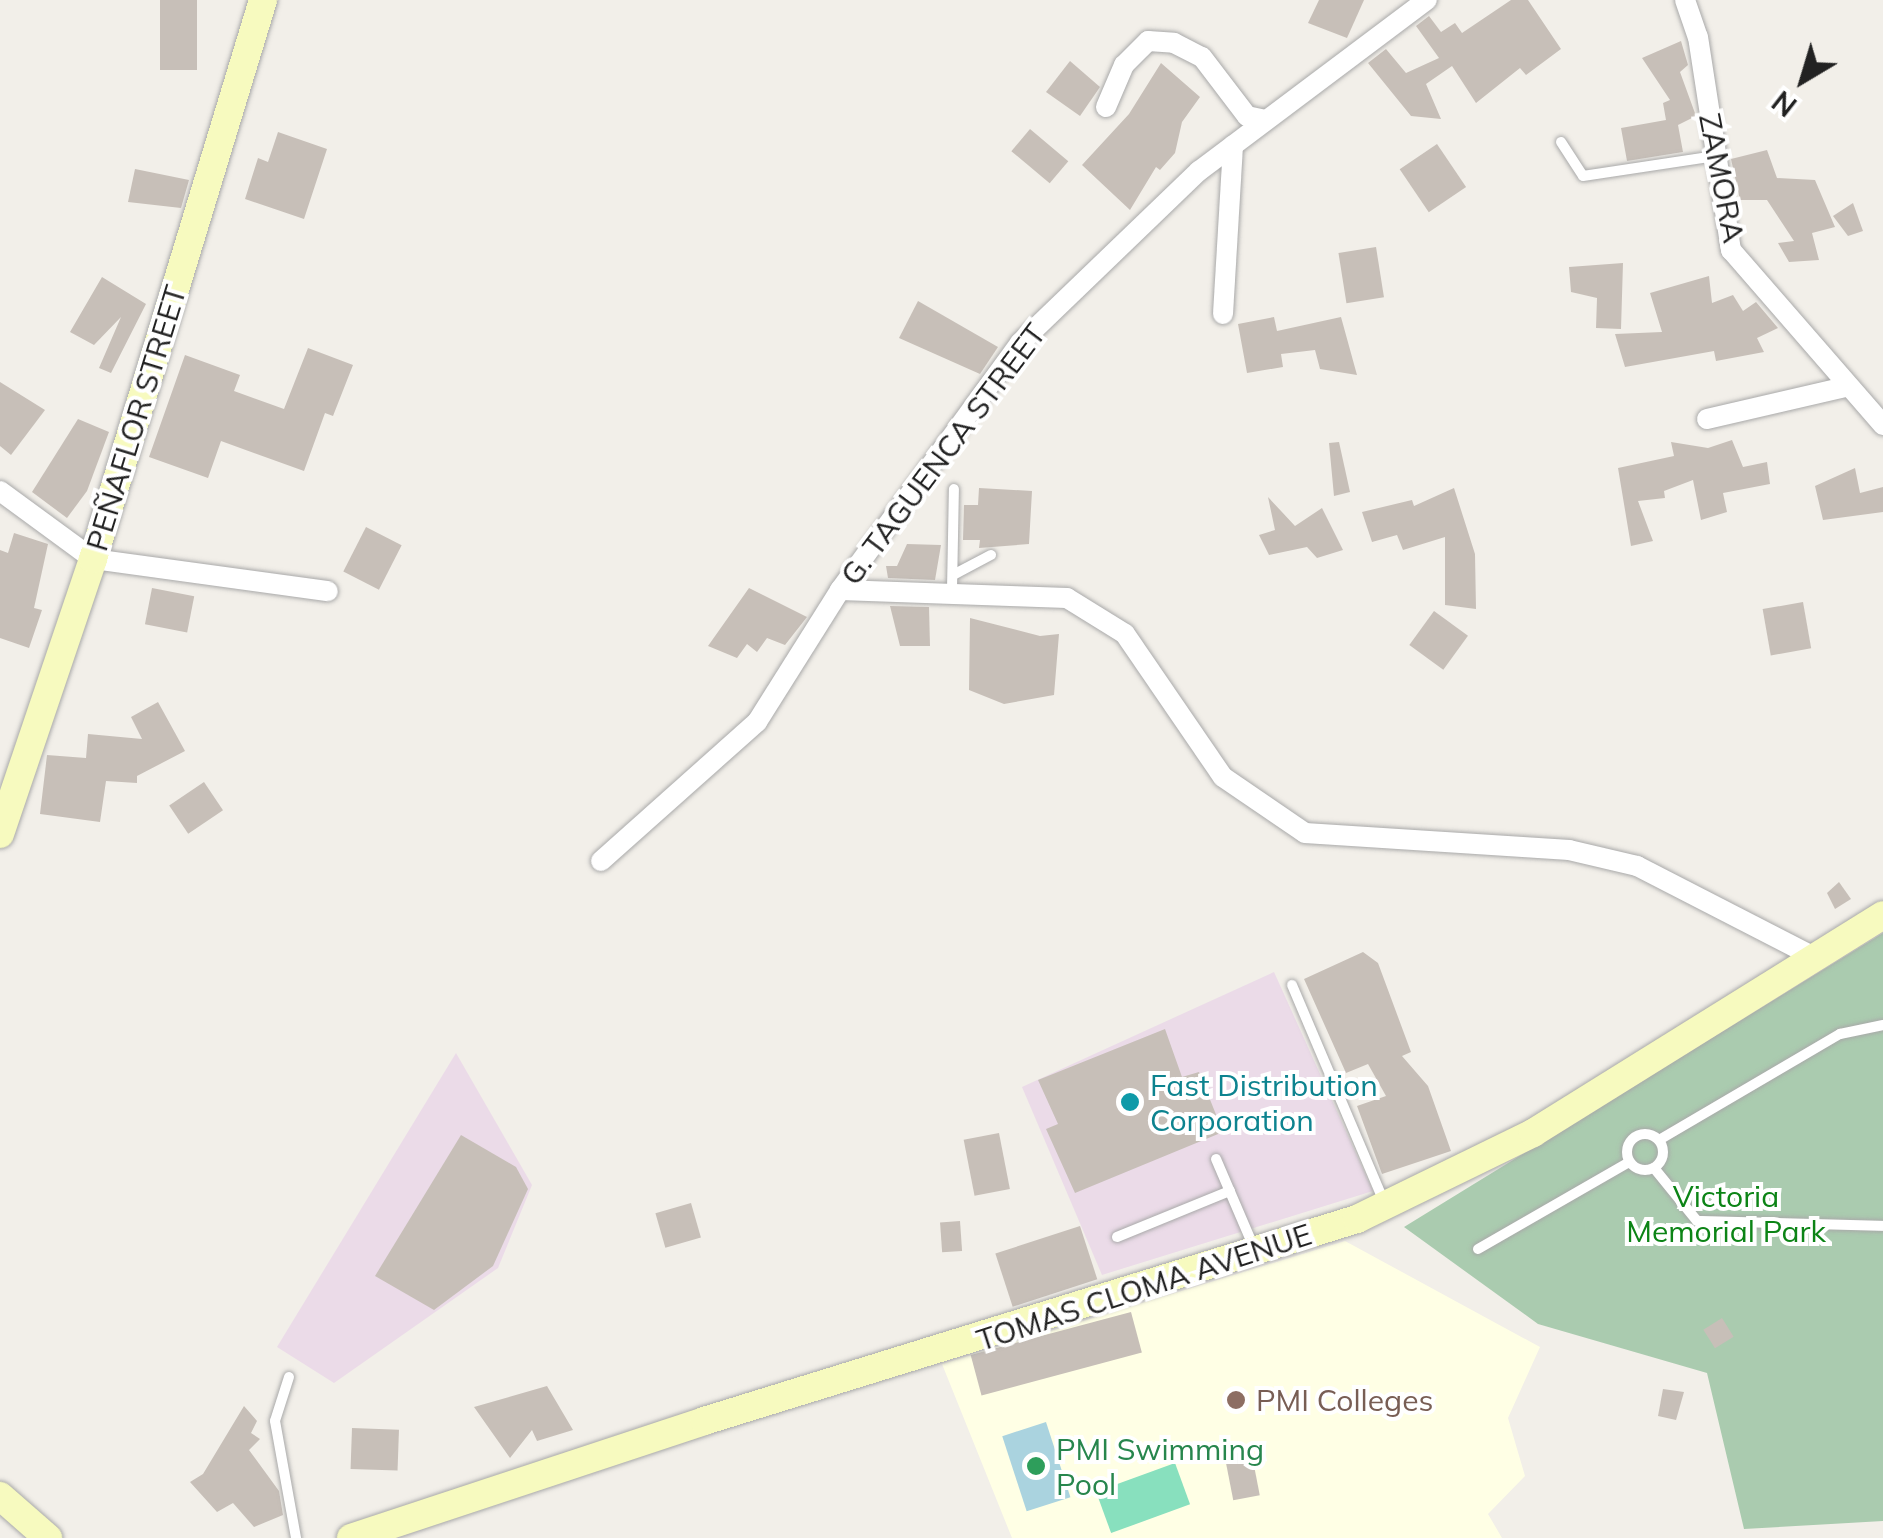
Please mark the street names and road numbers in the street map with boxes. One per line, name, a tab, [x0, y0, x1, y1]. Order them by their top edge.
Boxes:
street label: ZAMORA	[1692, 110, 1752, 246]
street label: PEÑAFLOR STREET	[78, 281, 194, 555]
street label: G. TAGUENCA STREET	[833, 316, 1053, 592]
street label: TOMAS CLOMA AVENUE	[972, 1216, 1316, 1358]

